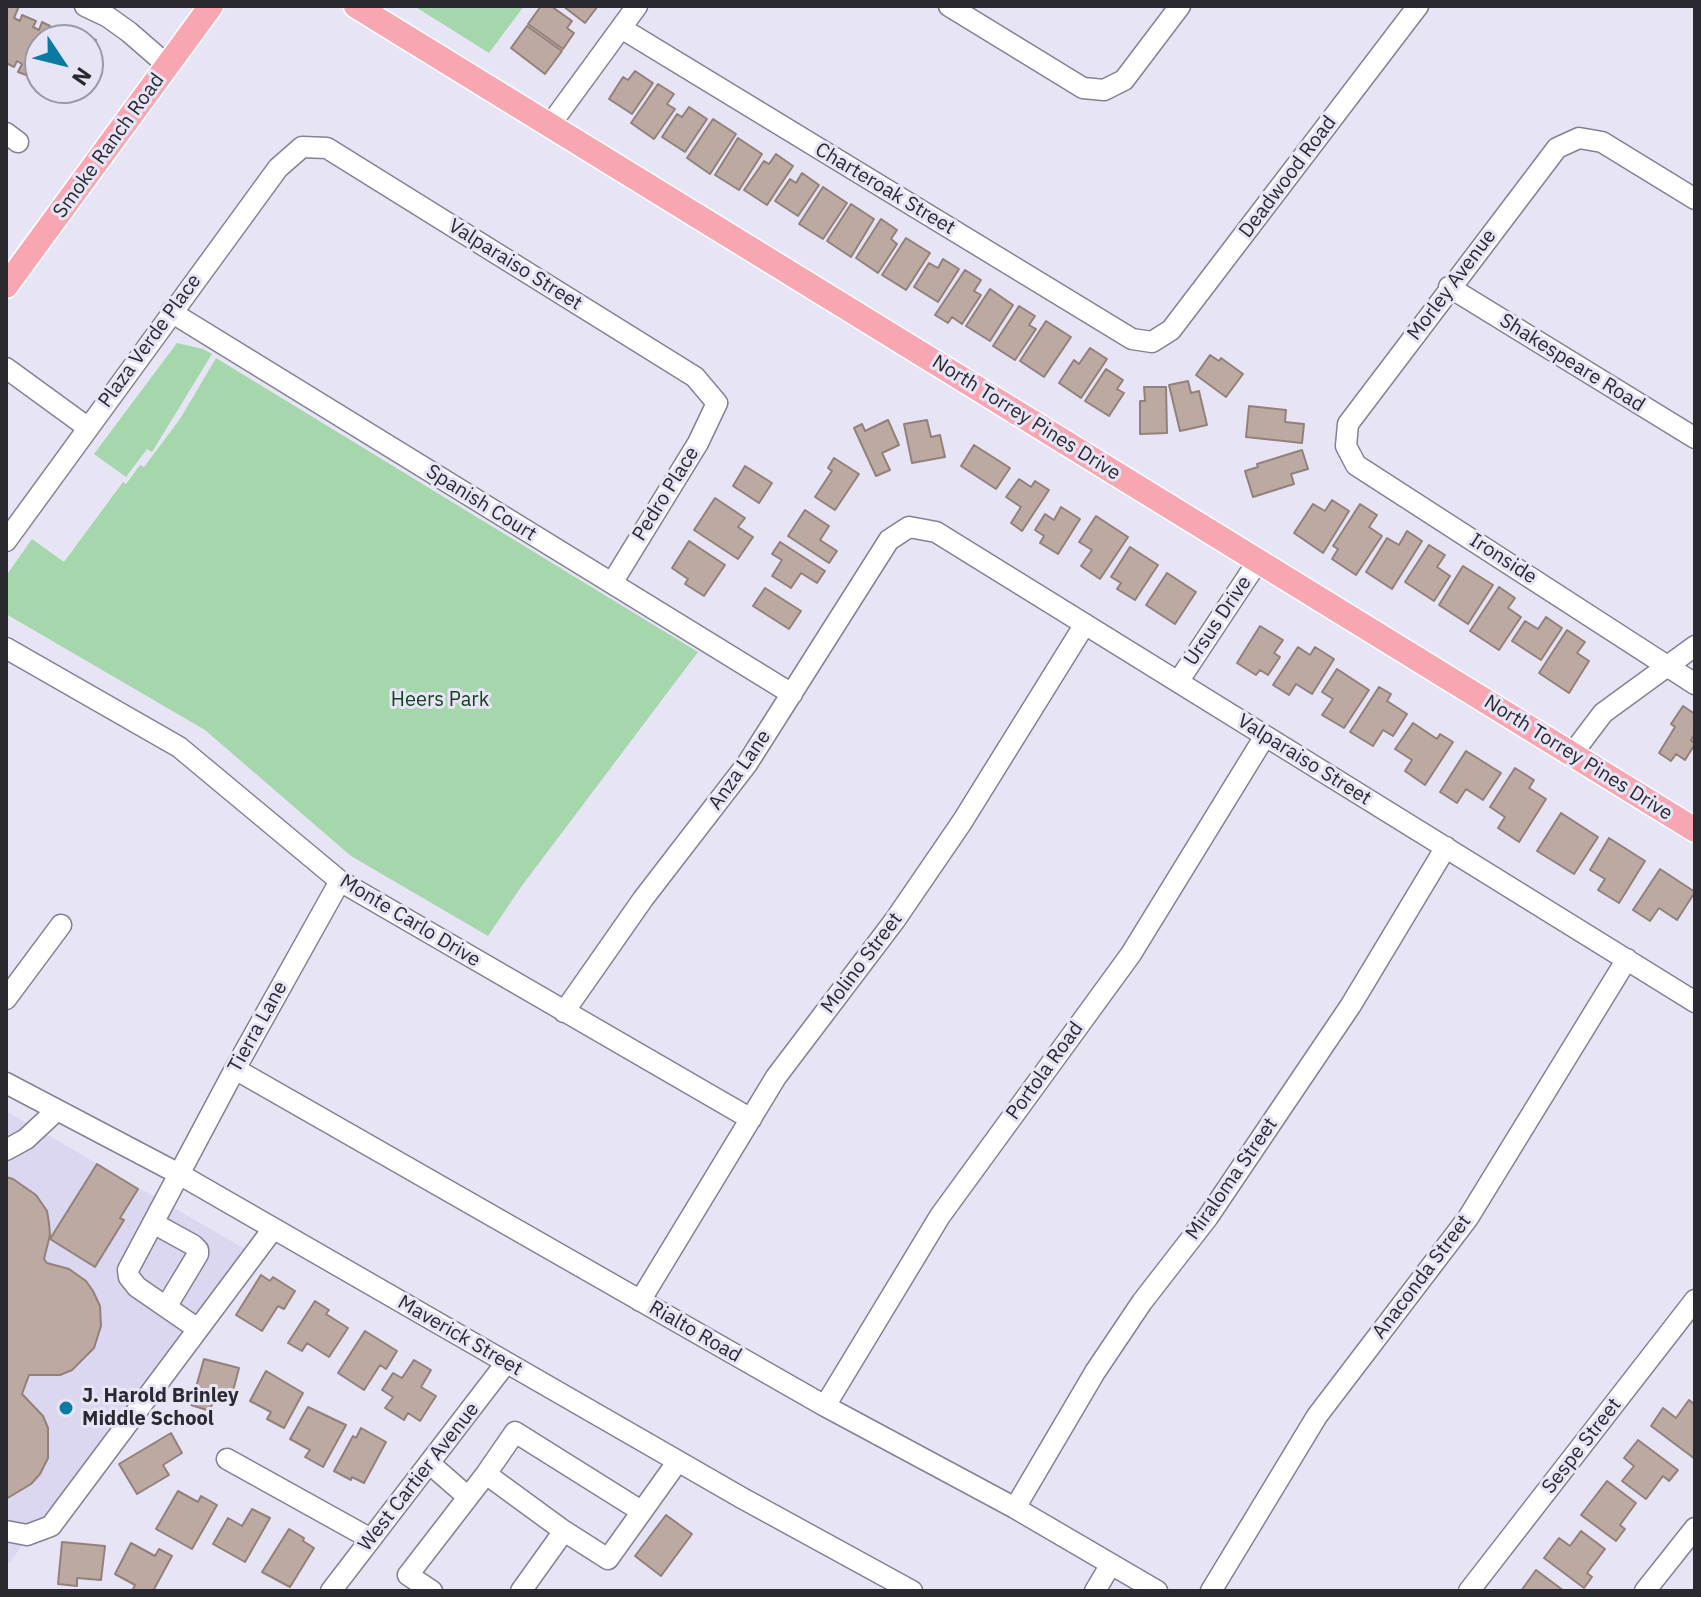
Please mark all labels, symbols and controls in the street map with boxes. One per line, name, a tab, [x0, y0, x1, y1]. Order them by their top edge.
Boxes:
north arrow	[24, 24, 104, 104]
text: N	[66, 62, 99, 92]
street label: Smoke Ranch Road	[48, 69, 170, 223]
street label: Deadwood Road	[1234, 111, 1342, 243]
street label: Charteroak Street	[811, 138, 959, 240]
street label: Valparaiso Street	[444, 214, 586, 316]
street label: Morley Avenue	[1403, 225, 1501, 345]
street label: Plaza Verde Place	[94, 270, 206, 412]
street label: Shakespeare Road	[1495, 309, 1649, 417]
street label: North Torrey Pines Drive	[927, 350, 1125, 486]
street label: Pedro Place	[628, 442, 704, 546]
street label: Spanish Court	[421, 460, 541, 546]
street label: Ironside	[1465, 528, 1541, 590]
street label: Ursus Drive	[1179, 572, 1257, 670]
park label: Heers Park	[391, 688, 489, 712]
street label: North Torrey Pines Drive	[1479, 690, 1677, 826]
street label: Valparaiso Street	[1233, 709, 1375, 811]
street label: Anza Lane	[704, 725, 776, 815]
street label: Monte Carlo Drive	[335, 870, 485, 972]
street label: Molino Street	[816, 908, 908, 1018]
street label: Tierra Lane	[223, 977, 293, 1077]
street label: Portola Road	[1001, 1017, 1089, 1125]
street label: Miraloma Street	[1181, 1113, 1283, 1245]
street label: Anaconda Street	[1368, 1210, 1476, 1344]
street label: Maverick Street	[393, 1291, 527, 1381]
street label: Rialto Road	[645, 1296, 745, 1368]
place label: J. Harold Brinley Middle School	[82, 1384, 239, 1431]
street label: Sespe Street	[1537, 1393, 1627, 1499]
street label: West Cartier Avenue	[353, 1398, 485, 1556]
marker: J. Harold Brinley Middle School	[57, 1399, 75, 1417]

